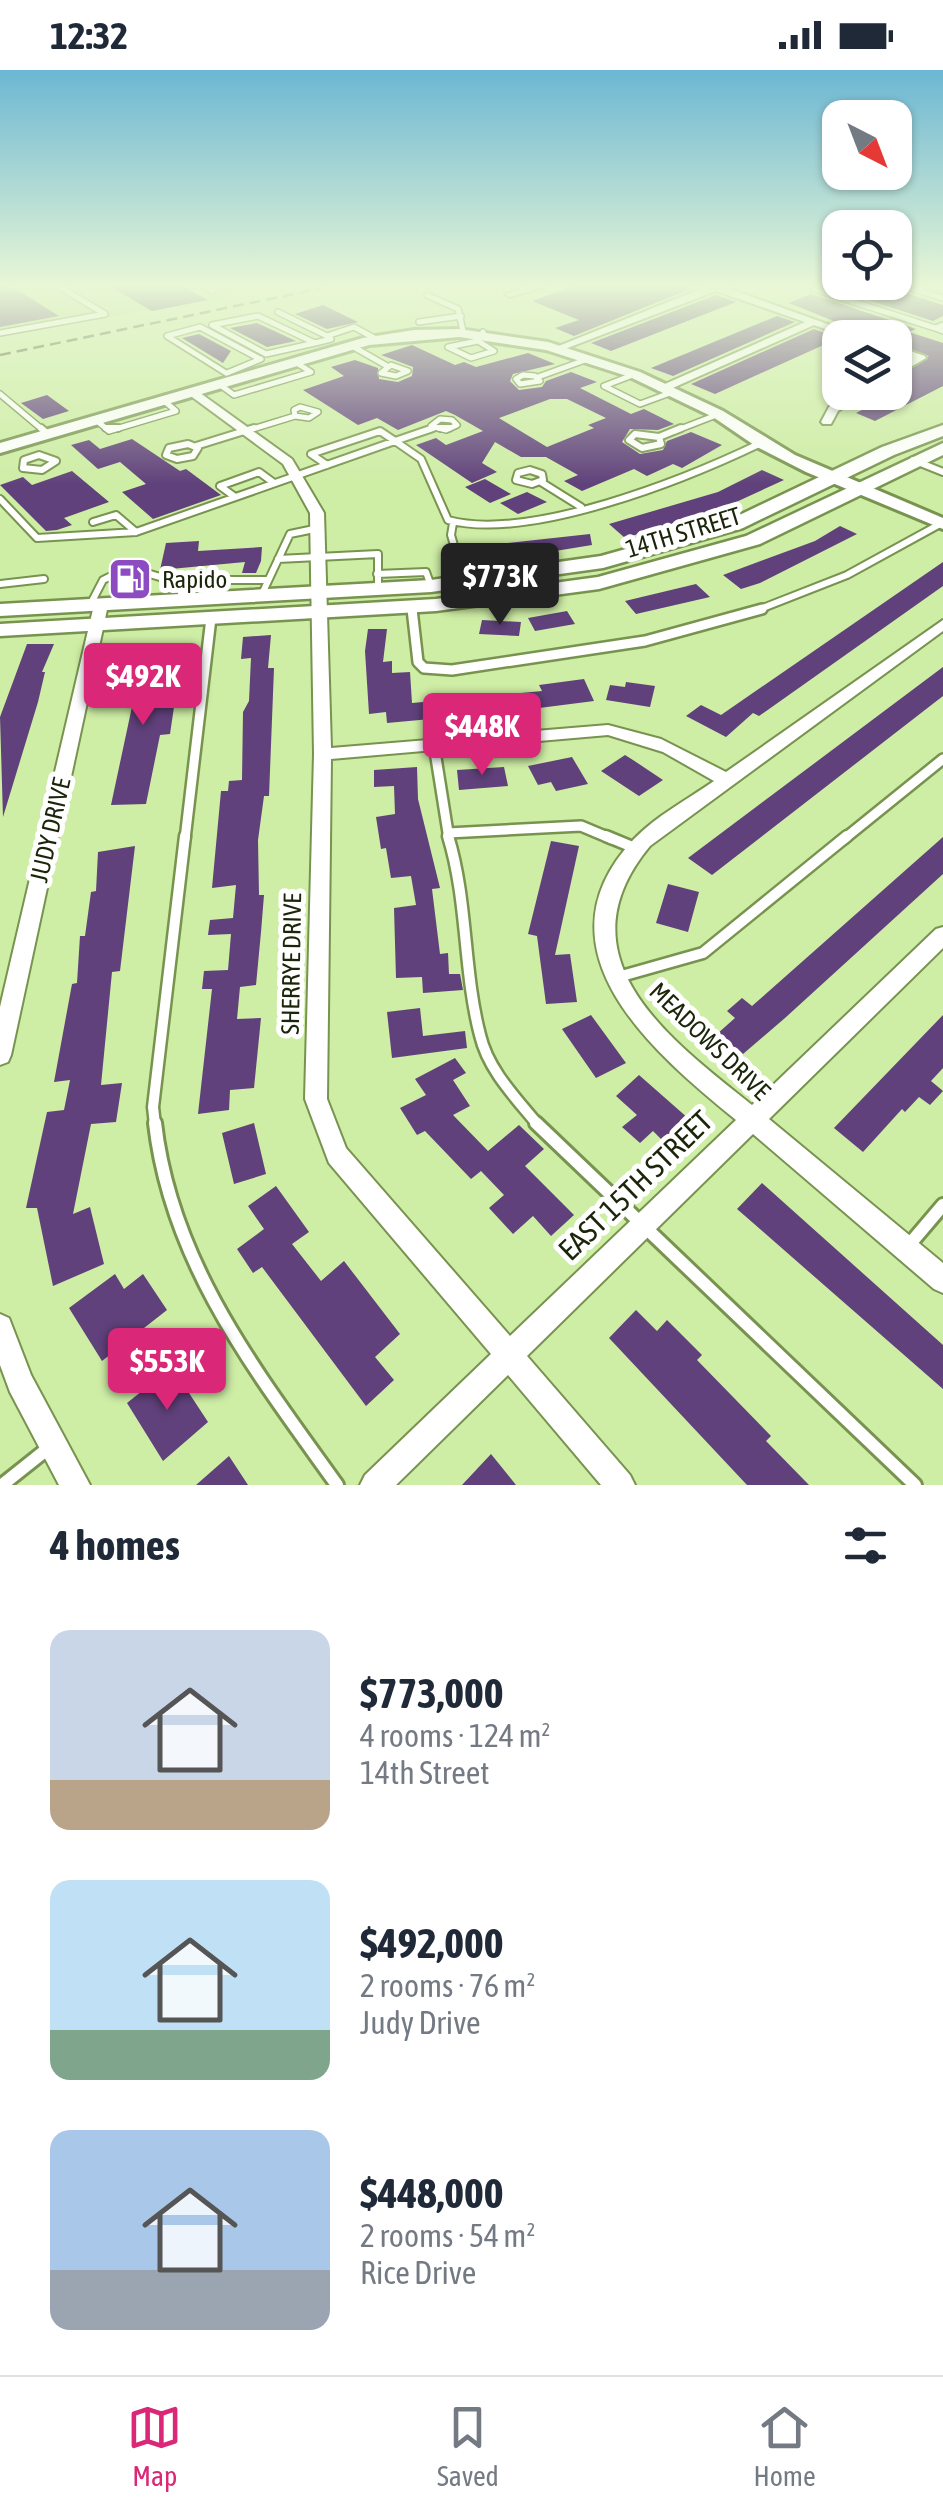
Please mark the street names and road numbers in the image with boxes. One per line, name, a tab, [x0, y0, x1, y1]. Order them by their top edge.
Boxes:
street label: 14TH STREET	[622, 501, 744, 563]
street label: JUDY DRIVE	[24, 775, 76, 885]
street label: SHERRYE DRIVE	[276, 893, 306, 1035]
street label: MEADOWS DRIVE	[644, 977, 776, 1105]
street label: EAST 15TH STREET	[551, 1103, 719, 1267]

